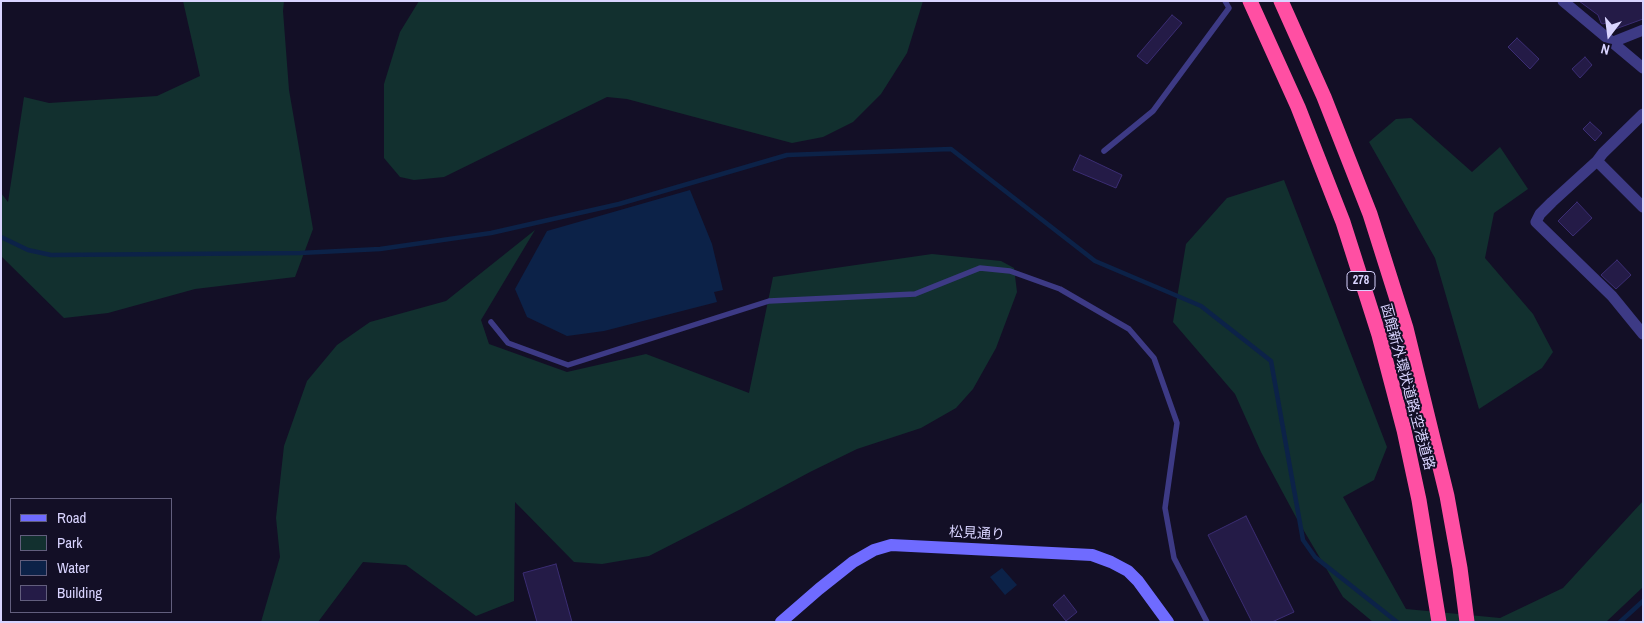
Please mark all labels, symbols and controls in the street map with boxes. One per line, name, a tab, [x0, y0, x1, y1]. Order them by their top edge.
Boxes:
north arrow	[1584, 10, 1634, 60]
text: N	[1599, 40, 1611, 59]
road number: 278	[1347, 272, 1375, 290]
street label: 函館新外環状道路;空港道路	[1377, 302, 1437, 472]
legend	[10, 498, 172, 613]
text: Road	[57, 507, 86, 528]
street label: 松見通り	[949, 524, 1005, 544]
text: Park	[57, 532, 82, 553]
text: Water	[57, 557, 89, 578]
text: Building	[57, 582, 102, 603]

